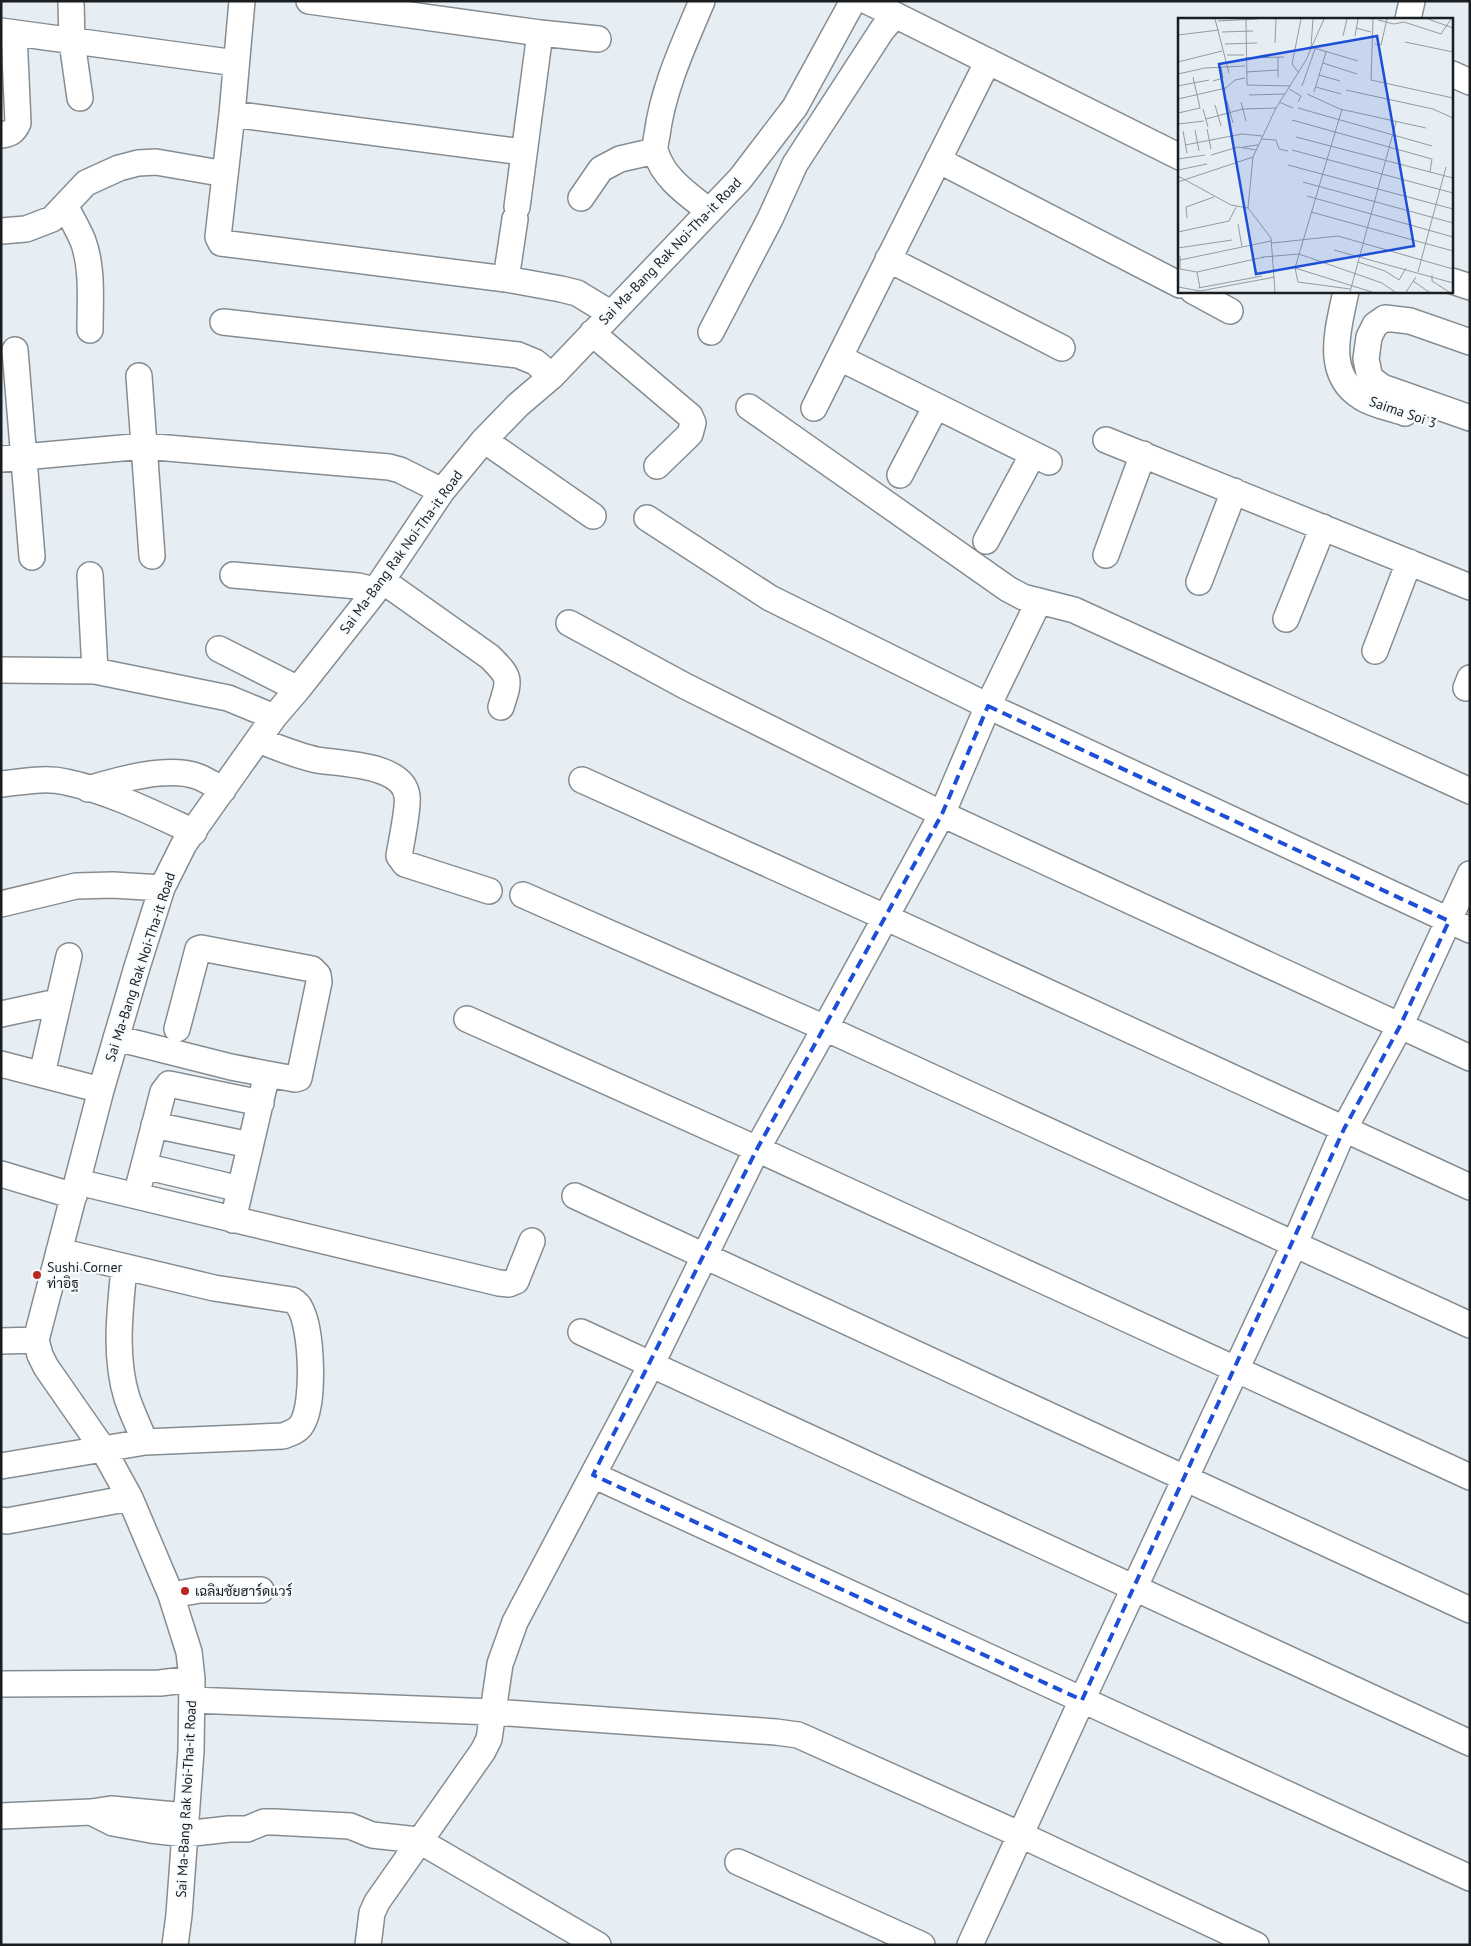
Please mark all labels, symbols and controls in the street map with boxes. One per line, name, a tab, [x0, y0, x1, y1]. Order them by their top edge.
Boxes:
inset map	[1178, 18, 1454, 292]
street label: Sai Ma-Bang Rak Noi-Tha-it Road	[595, 174, 745, 328]
street label: Saima Soi 3	[1367, 392, 1439, 432]
street label: Sai Ma-Bang Rak Noi-Tha-it Road	[336, 467, 466, 637]
street label: Sai Ma-Bang Rak Noi-Tha-it Road	[101, 870, 179, 1064]
place label: Sushi Corner ท่าอิฐ	[47, 1258, 123, 1292]
marker: Sushi Corner ท่าอิฐ	[31, 1269, 43, 1281]
place label: เฉลิมชัยฮาร์ดแวร์	[195, 1582, 293, 1600]
marker: เฉลิมชัยฮาร์ดแวร์	[179, 1585, 191, 1597]
street label: Sai Ma-Bang Rak Noi-Tha-it Road	[172, 1700, 200, 1898]

